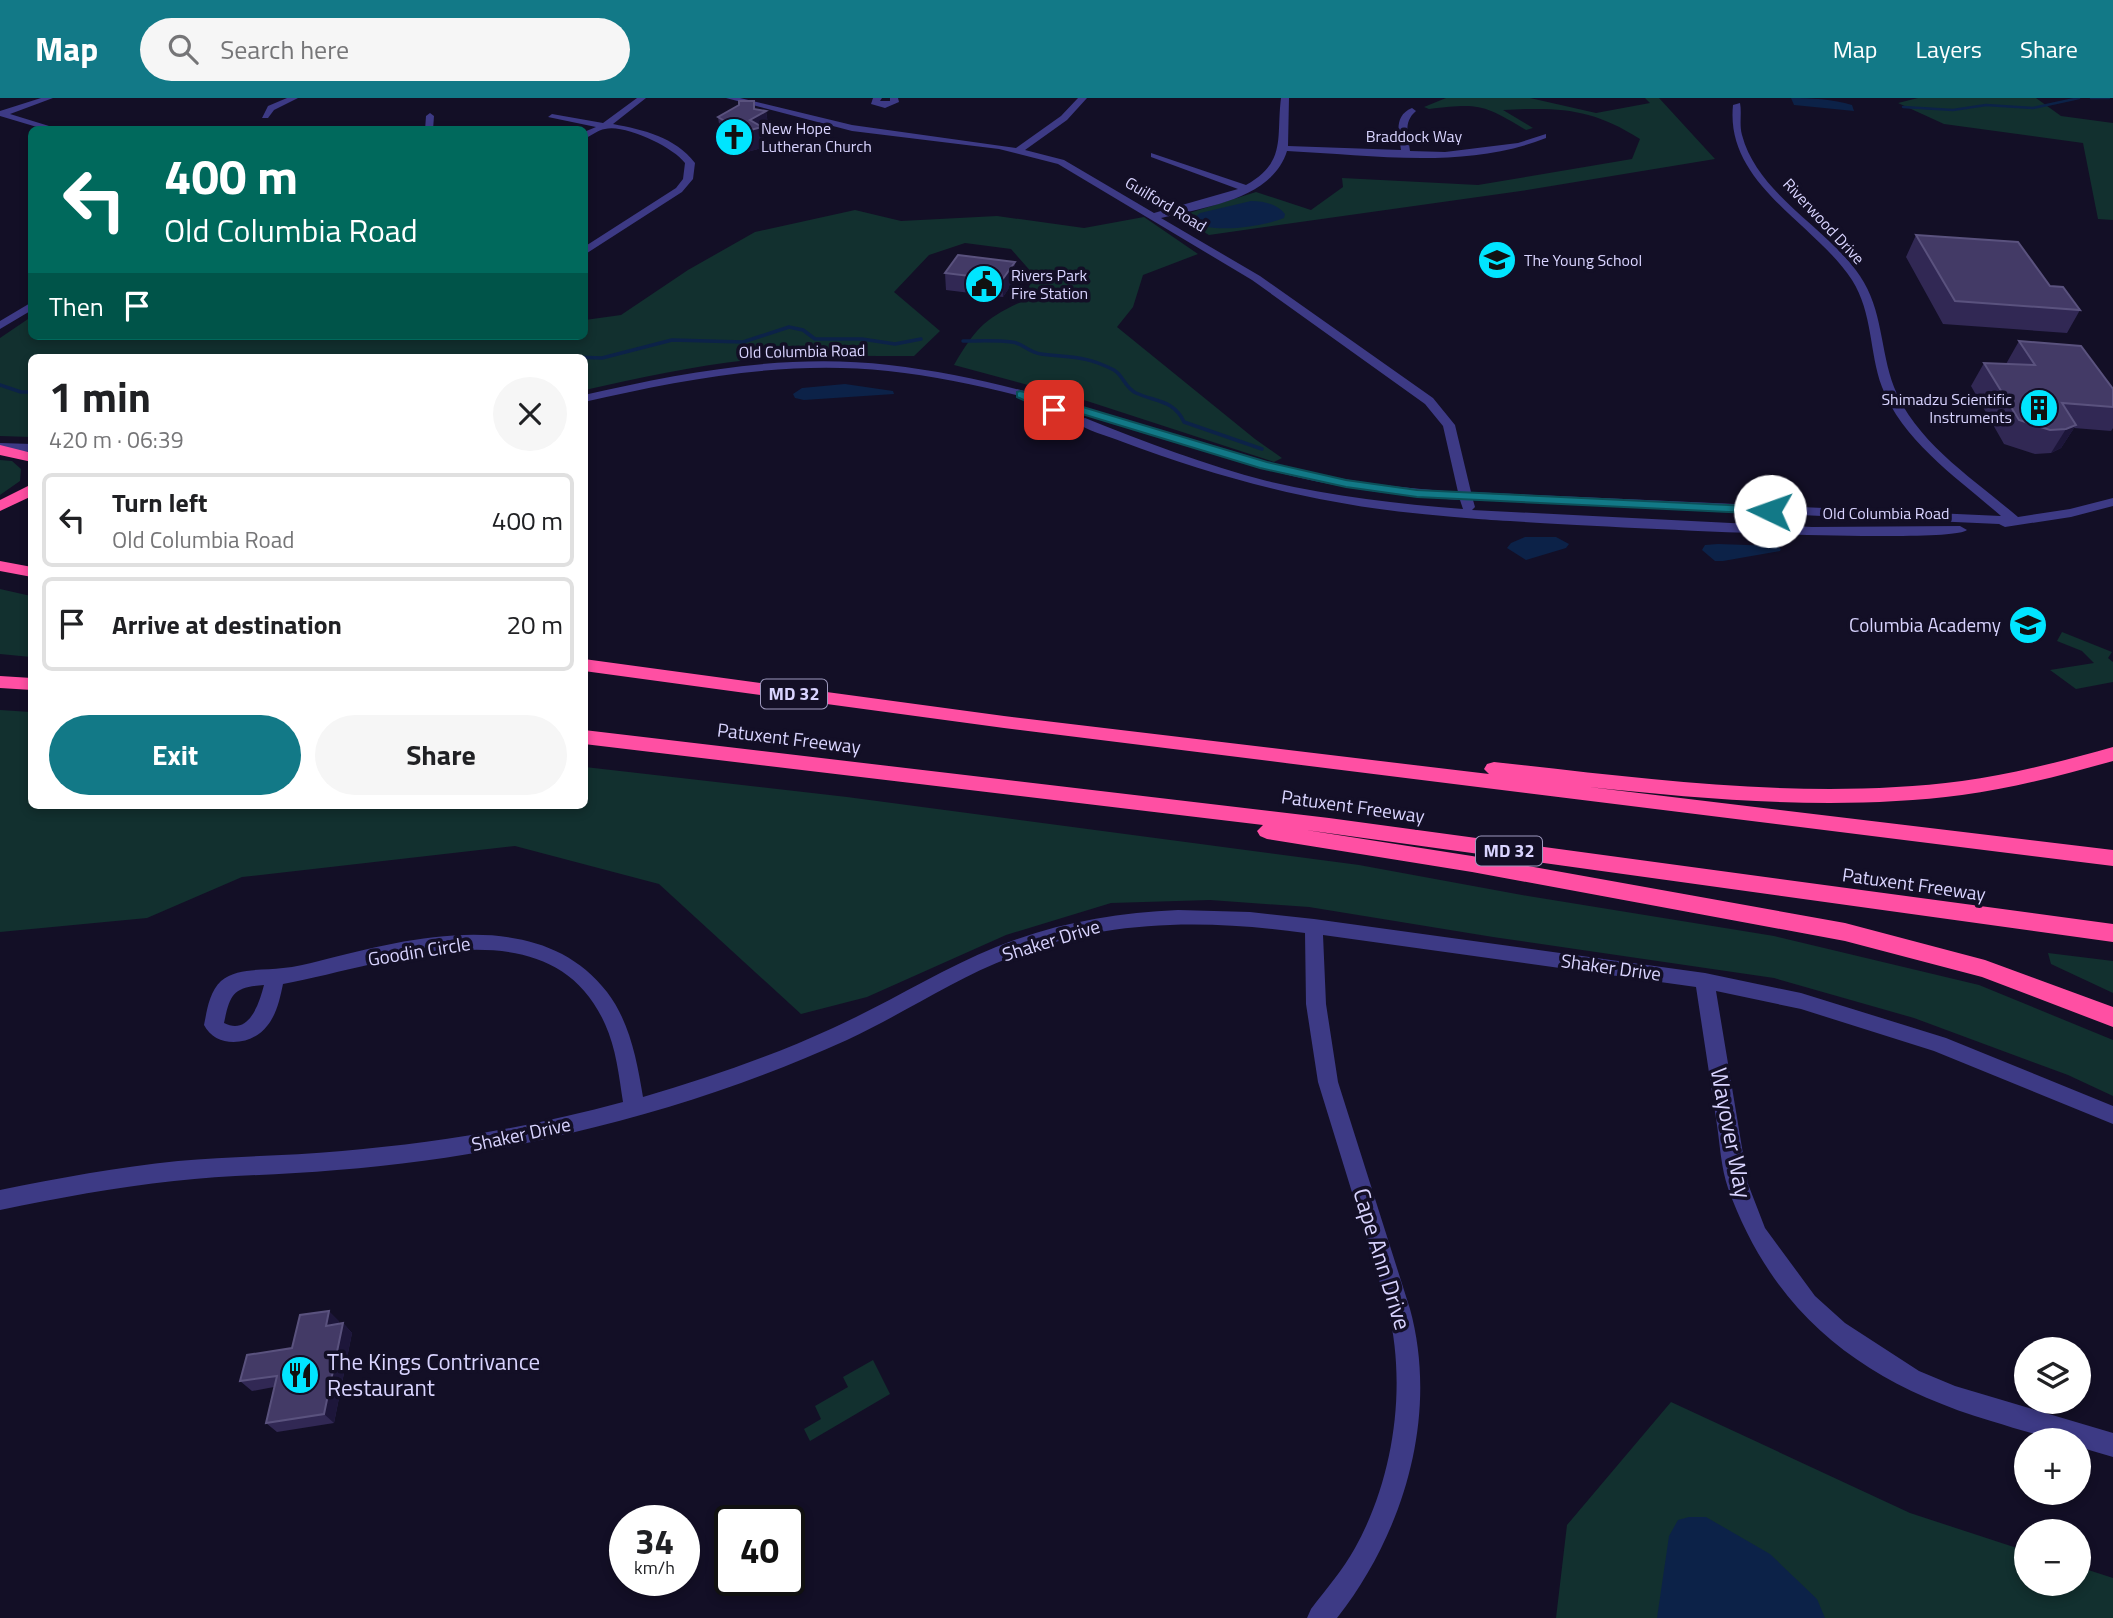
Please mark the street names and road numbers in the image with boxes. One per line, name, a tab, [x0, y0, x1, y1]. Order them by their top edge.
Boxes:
street label: Braddock Way	[1366, 124, 1463, 148]
street label: Guilford Road	[1121, 170, 1211, 238]
street label: Riverwood Drive	[1778, 172, 1870, 270]
street label: Old Columbia Road	[738, 338, 866, 364]
street label: Old Columbia Road	[1823, 501, 1949, 525]
road number: MD 32	[761, 680, 827, 708]
street label: Patuxent Freeway	[716, 714, 863, 761]
street label: Patuxent Freeway	[1280, 781, 1427, 830]
road number: MD 32	[1476, 836, 1542, 866]
street label: Patuxent Freeway	[1841, 859, 1988, 908]
street label: Shaker Drive	[998, 911, 1103, 968]
street label: Goodin Circle	[366, 928, 472, 973]
street label: Shaker Drive	[1559, 945, 1663, 988]
street label: Wayover Way	[1702, 1065, 1761, 1201]
street label: Shaker Drive	[469, 1109, 573, 1158]
street label: Cape Ann Drive	[1344, 1184, 1421, 1334]

